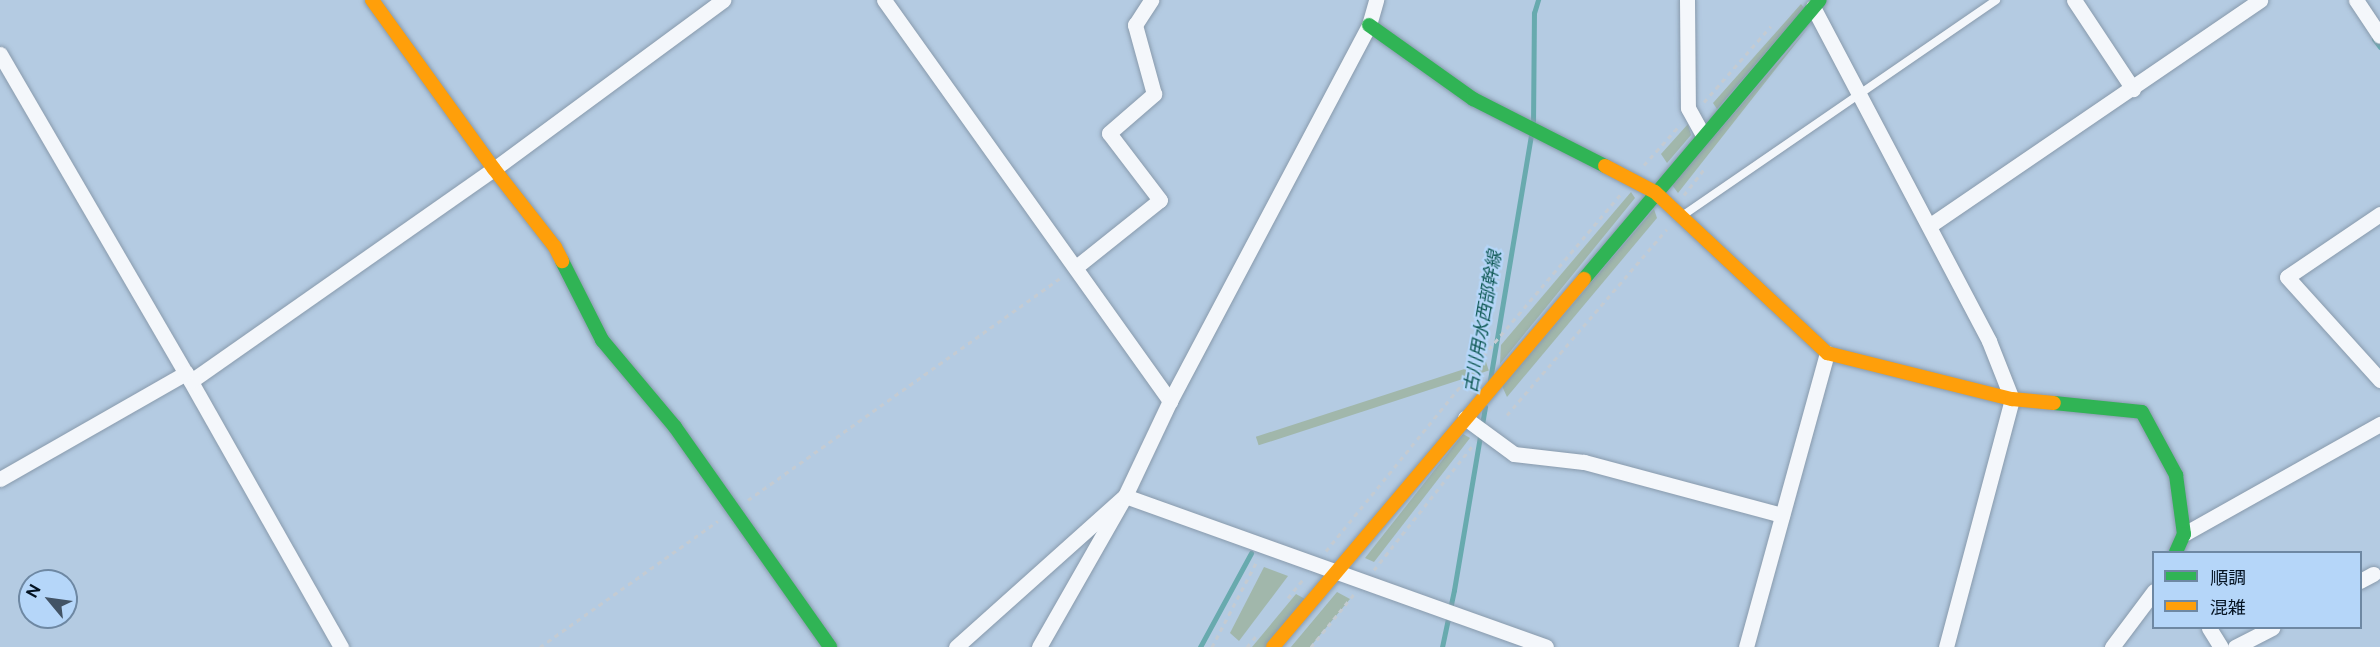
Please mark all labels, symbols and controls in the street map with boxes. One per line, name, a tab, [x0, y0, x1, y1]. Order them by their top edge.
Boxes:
water label: 古川用水西部幹線	[1460, 249, 1506, 395]
legend	[2152, 551, 2362, 629]
text: 順調	[2210, 567, 2246, 588]
north arrow	[18, 569, 78, 629]
text: N	[22, 581, 45, 601]
text: 混雑	[2210, 597, 2246, 618]

